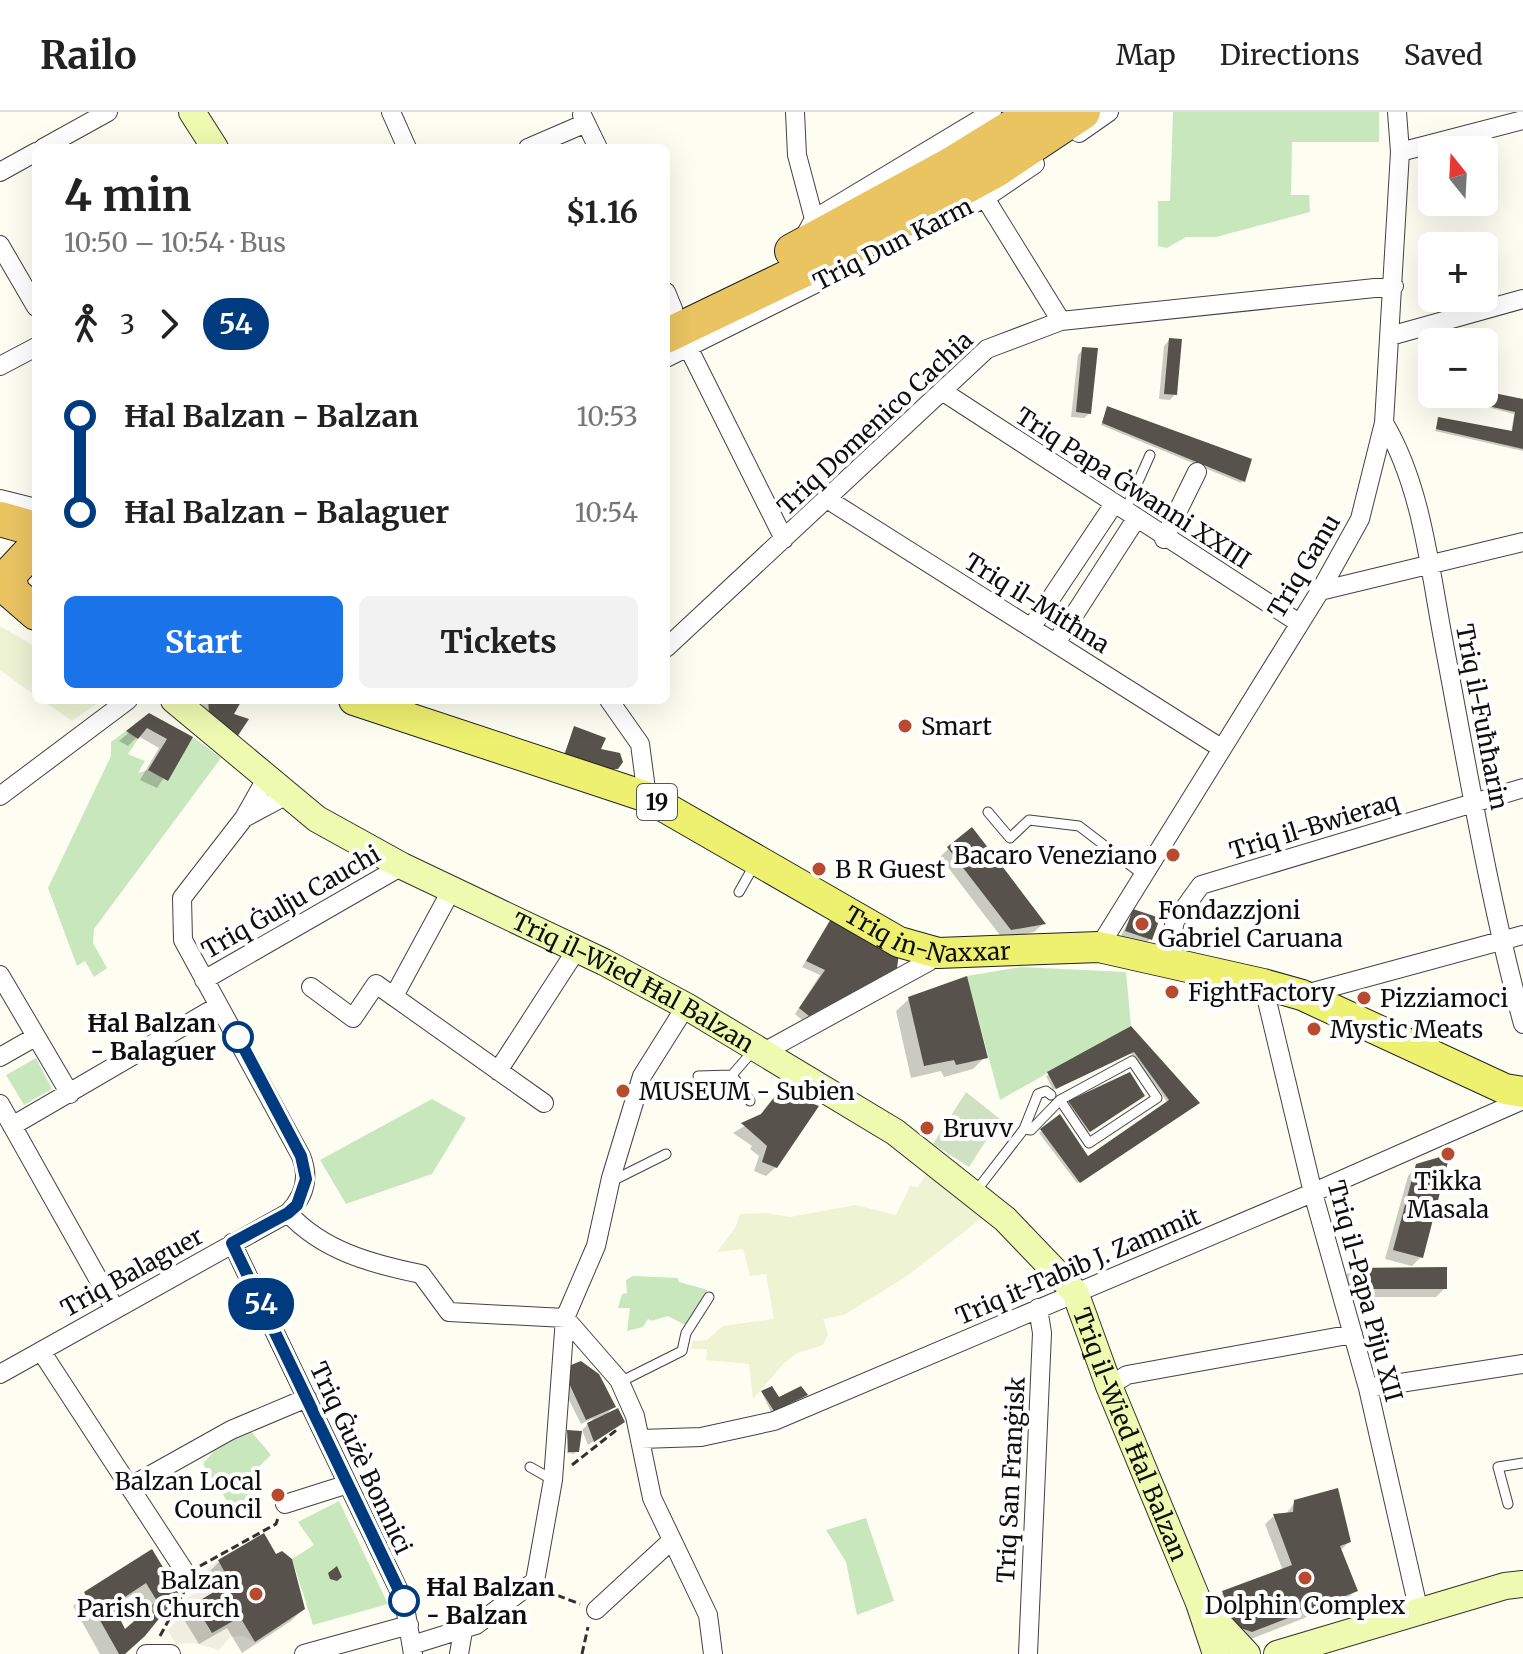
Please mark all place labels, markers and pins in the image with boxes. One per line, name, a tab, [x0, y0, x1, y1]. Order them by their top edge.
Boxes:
place label: Smart	[921, 711, 992, 742]
marker: Smart	[896, 717, 914, 735]
place label: Bacaro Veneziano	[953, 840, 1157, 871]
marker: Bacaro Veneziano	[1164, 846, 1182, 864]
place label: B R Guest	[835, 854, 946, 885]
marker: B R Guest	[810, 860, 828, 878]
place label: Fondazzjoni Gabriel Caruana	[1158, 895, 1343, 954]
marker: Fondazzjoni Gabriel Caruana	[1133, 915, 1151, 933]
place label: FightFactory	[1188, 977, 1335, 1008]
marker: FightFactory	[1163, 983, 1181, 1001]
place label: Pizziamoci	[1380, 983, 1508, 1014]
marker: Pizziamoci	[1355, 989, 1373, 1007]
place label: Ħal Balzan - Balaguer	[87, 1008, 216, 1067]
place label: Mystic Meats	[1330, 1014, 1483, 1045]
marker: Mystic Meats	[1305, 1020, 1323, 1038]
marker: Ħal Balzan - Balaguer	[223, 1022, 253, 1052]
place label: MUSEUM - Subien	[639, 1076, 855, 1107]
marker: MUSEUM - Subien	[614, 1082, 632, 1100]
place label: Bruvv	[943, 1113, 1013, 1144]
marker: Bruvv	[918, 1119, 936, 1137]
marker: Tikka Masala	[1439, 1145, 1457, 1163]
place label: Tikka Masala	[1407, 1166, 1489, 1225]
place label: Balzan Local Council	[114, 1466, 262, 1525]
marker: Balzan Local Council	[269, 1486, 287, 1504]
place label: Balzan Parish Church	[77, 1565, 240, 1624]
marker: Dolphin Complex	[1296, 1569, 1314, 1587]
place label: Ħal Balzan - Balzan	[426, 1572, 555, 1631]
marker: Balzan Parish Church	[247, 1585, 265, 1603]
marker: Ħal Balzan - Balzan	[389, 1586, 419, 1616]
place label: Dolphin Complex	[1205, 1590, 1406, 1621]

